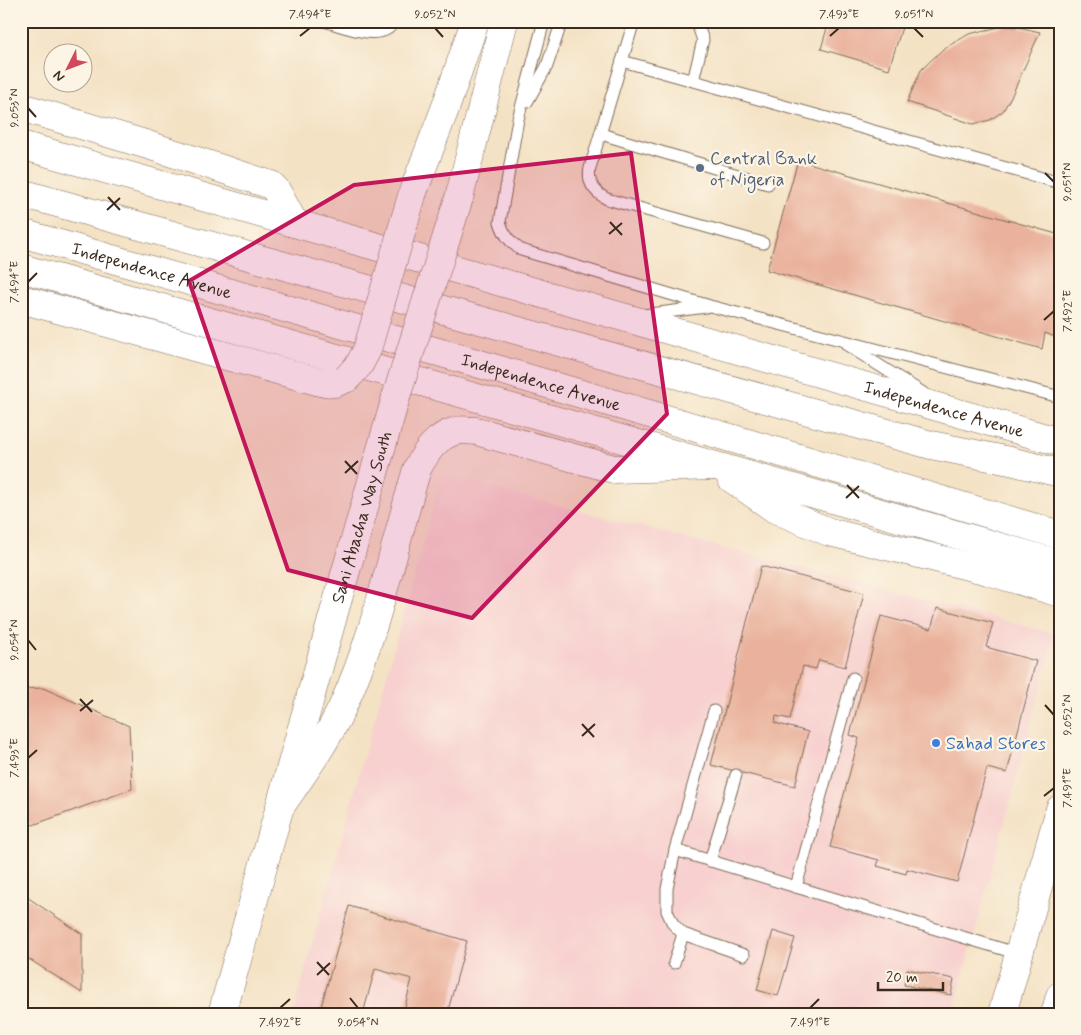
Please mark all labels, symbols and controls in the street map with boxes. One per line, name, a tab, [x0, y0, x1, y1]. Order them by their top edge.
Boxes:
text: 7.494°E	[289, 7, 331, 23]
text: 9.052°N	[414, 7, 456, 23]
text: 7.493°E	[819, 7, 859, 23]
text: 9.051°N	[895, 7, 933, 23]
north arrow	[42, 42, 92, 92]
text: N	[49, 67, 69, 86]
text: 9.053°N	[7, 89, 23, 127]
place label: Central Bank of Nigeria	[710, 147, 817, 193]
marker: Central Bank of Nigeria	[694, 162, 706, 174]
text: 9.051°N	[1060, 163, 1076, 201]
street label: Independence Avenue	[69, 237, 234, 306]
text: 7.494°E	[7, 261, 23, 303]
text: 7.492°E	[1060, 290, 1076, 332]
street label: Independence Avenue	[458, 348, 624, 418]
street label: Independence Avenue	[861, 375, 1027, 444]
street label: Sani Abacha Way South	[326, 429, 399, 606]
text: 9.054°N	[7, 620, 23, 660]
text: 9.052°N	[1060, 694, 1076, 736]
place label: Sahad Stores	[946, 732, 1046, 756]
marker: Sahad Stores	[930, 737, 942, 749]
text: 7.493°E	[7, 738, 23, 778]
text: 7.491°E	[1060, 768, 1076, 808]
scale bar	[878, 960, 944, 992]
text: 20 m	[886, 968, 918, 988]
text: 7.492°E	[259, 1015, 301, 1031]
text: 9.054°N	[338, 1015, 378, 1031]
text: 7.491°E	[790, 1015, 830, 1031]

